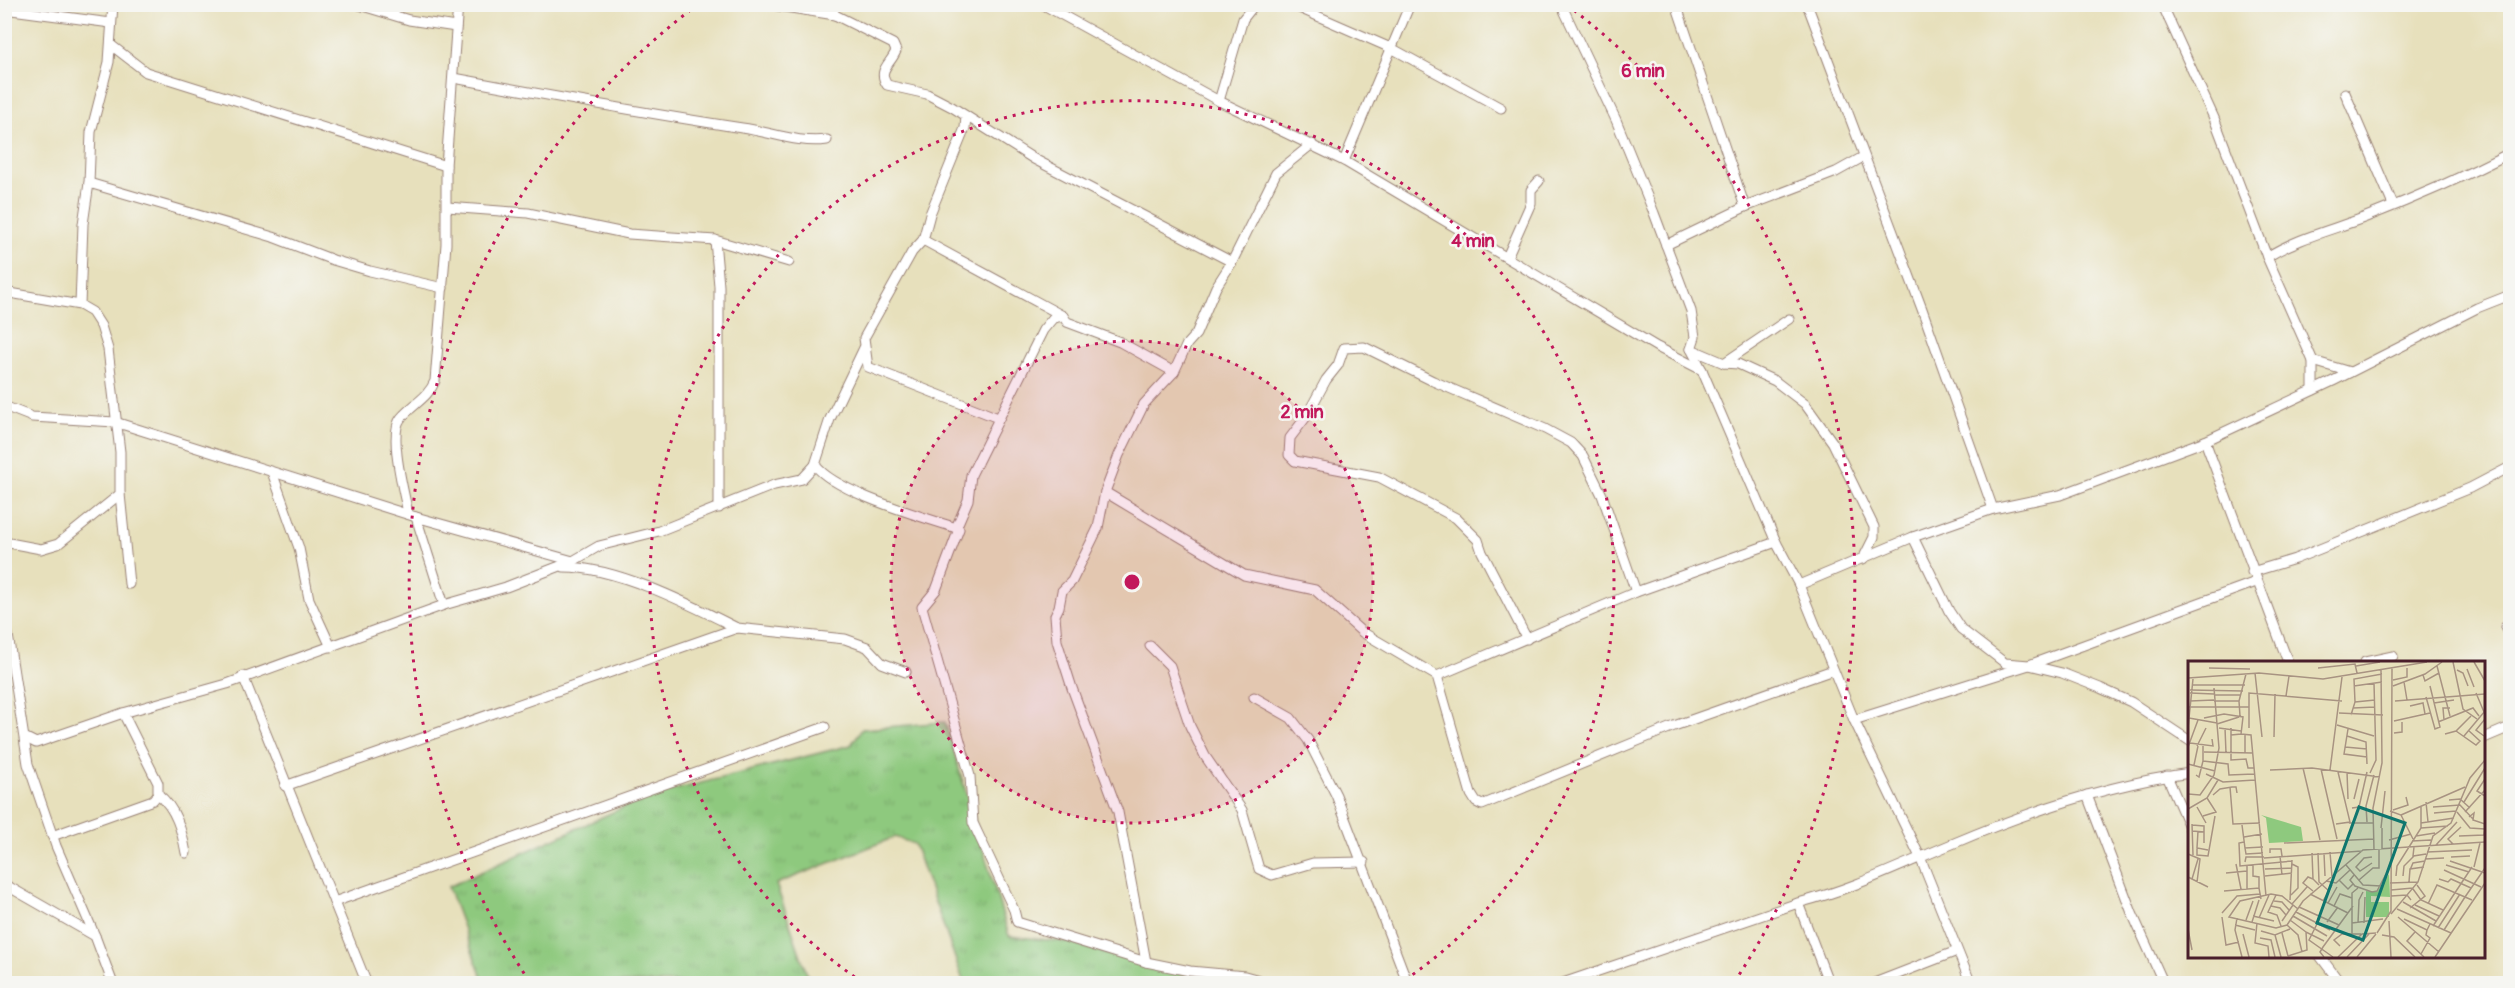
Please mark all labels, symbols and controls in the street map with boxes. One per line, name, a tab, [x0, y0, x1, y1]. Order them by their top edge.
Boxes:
text: 6 min	[1621, 60, 1665, 83]
text: 4 min	[1451, 230, 1495, 253]
text: 2 min	[1280, 401, 1324, 424]
centre of rings	[1122, 572, 1142, 592]
inset map	[2188, 661, 2485, 958]

